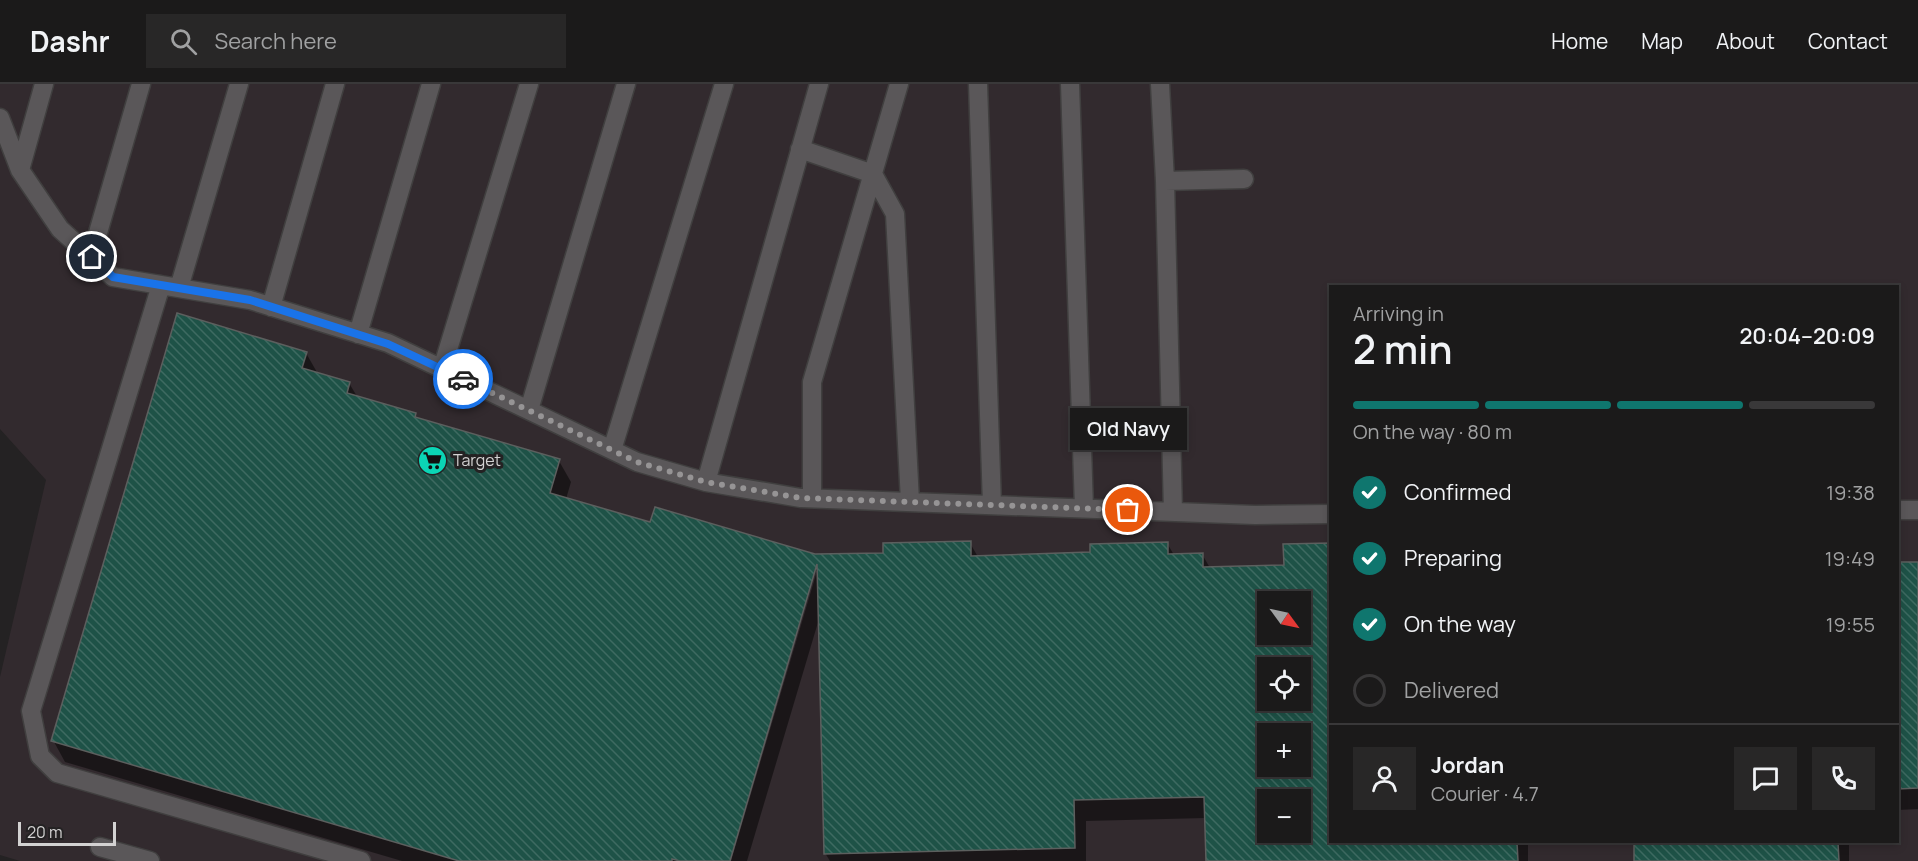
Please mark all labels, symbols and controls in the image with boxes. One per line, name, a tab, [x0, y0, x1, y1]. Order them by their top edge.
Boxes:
search box	[146, 14, 566, 68]
text: Dashr	[30, 22, 110, 60]
icon: search	[167, 25, 200, 58]
text: Search here	[215, 26, 337, 56]
text: Home	[1551, 27, 1608, 55]
text: Map	[1641, 27, 1683, 55]
text: About	[1716, 27, 1775, 55]
text: Contact	[1808, 27, 1888, 55]
pin	[66, 231, 117, 282]
icon: home	[75, 240, 108, 273]
text: Arriving in	[1353, 300, 1444, 327]
text: 20:04–20:09	[1739, 321, 1875, 351]
text: 2 min	[1353, 322, 1452, 376]
courier	[433, 349, 493, 409]
icon: car	[447, 363, 480, 396]
callout: Old Navy	[1070, 408, 1186, 450]
text: Old Navy	[1087, 415, 1170, 442]
text: On the way · 80 m	[1353, 418, 1512, 445]
supermarket icon: Target	[416, 444, 448, 476]
place label: Target	[453, 449, 501, 471]
icon: check	[1353, 476, 1386, 509]
text: Confirmed	[1404, 477, 1512, 507]
text: 19:38	[1826, 479, 1875, 506]
pin	[1102, 484, 1153, 535]
icon: bag	[1111, 493, 1144, 526]
icon: check	[1353, 542, 1386, 575]
text: Preparing	[1404, 543, 1502, 573]
text: 19:49	[1825, 545, 1875, 572]
north arrow	[1257, 591, 1311, 645]
map controls	[1257, 591, 1311, 843]
icon: check	[1353, 608, 1386, 641]
text: On the way	[1404, 609, 1516, 639]
text: 19:55	[1826, 611, 1875, 638]
button: locate	[1257, 657, 1311, 711]
text: Delivered	[1404, 675, 1499, 705]
button: +	[1257, 723, 1311, 777]
button: person	[1353, 747, 1416, 810]
button: chat	[1734, 747, 1797, 810]
button: phone	[1812, 747, 1875, 810]
text: Jordan	[1431, 750, 1504, 780]
text: Courier · 4.7	[1431, 780, 1539, 807]
button: −	[1257, 789, 1311, 843]
scale bar	[18, 819, 116, 846]
text: 20 m	[27, 821, 63, 843]

